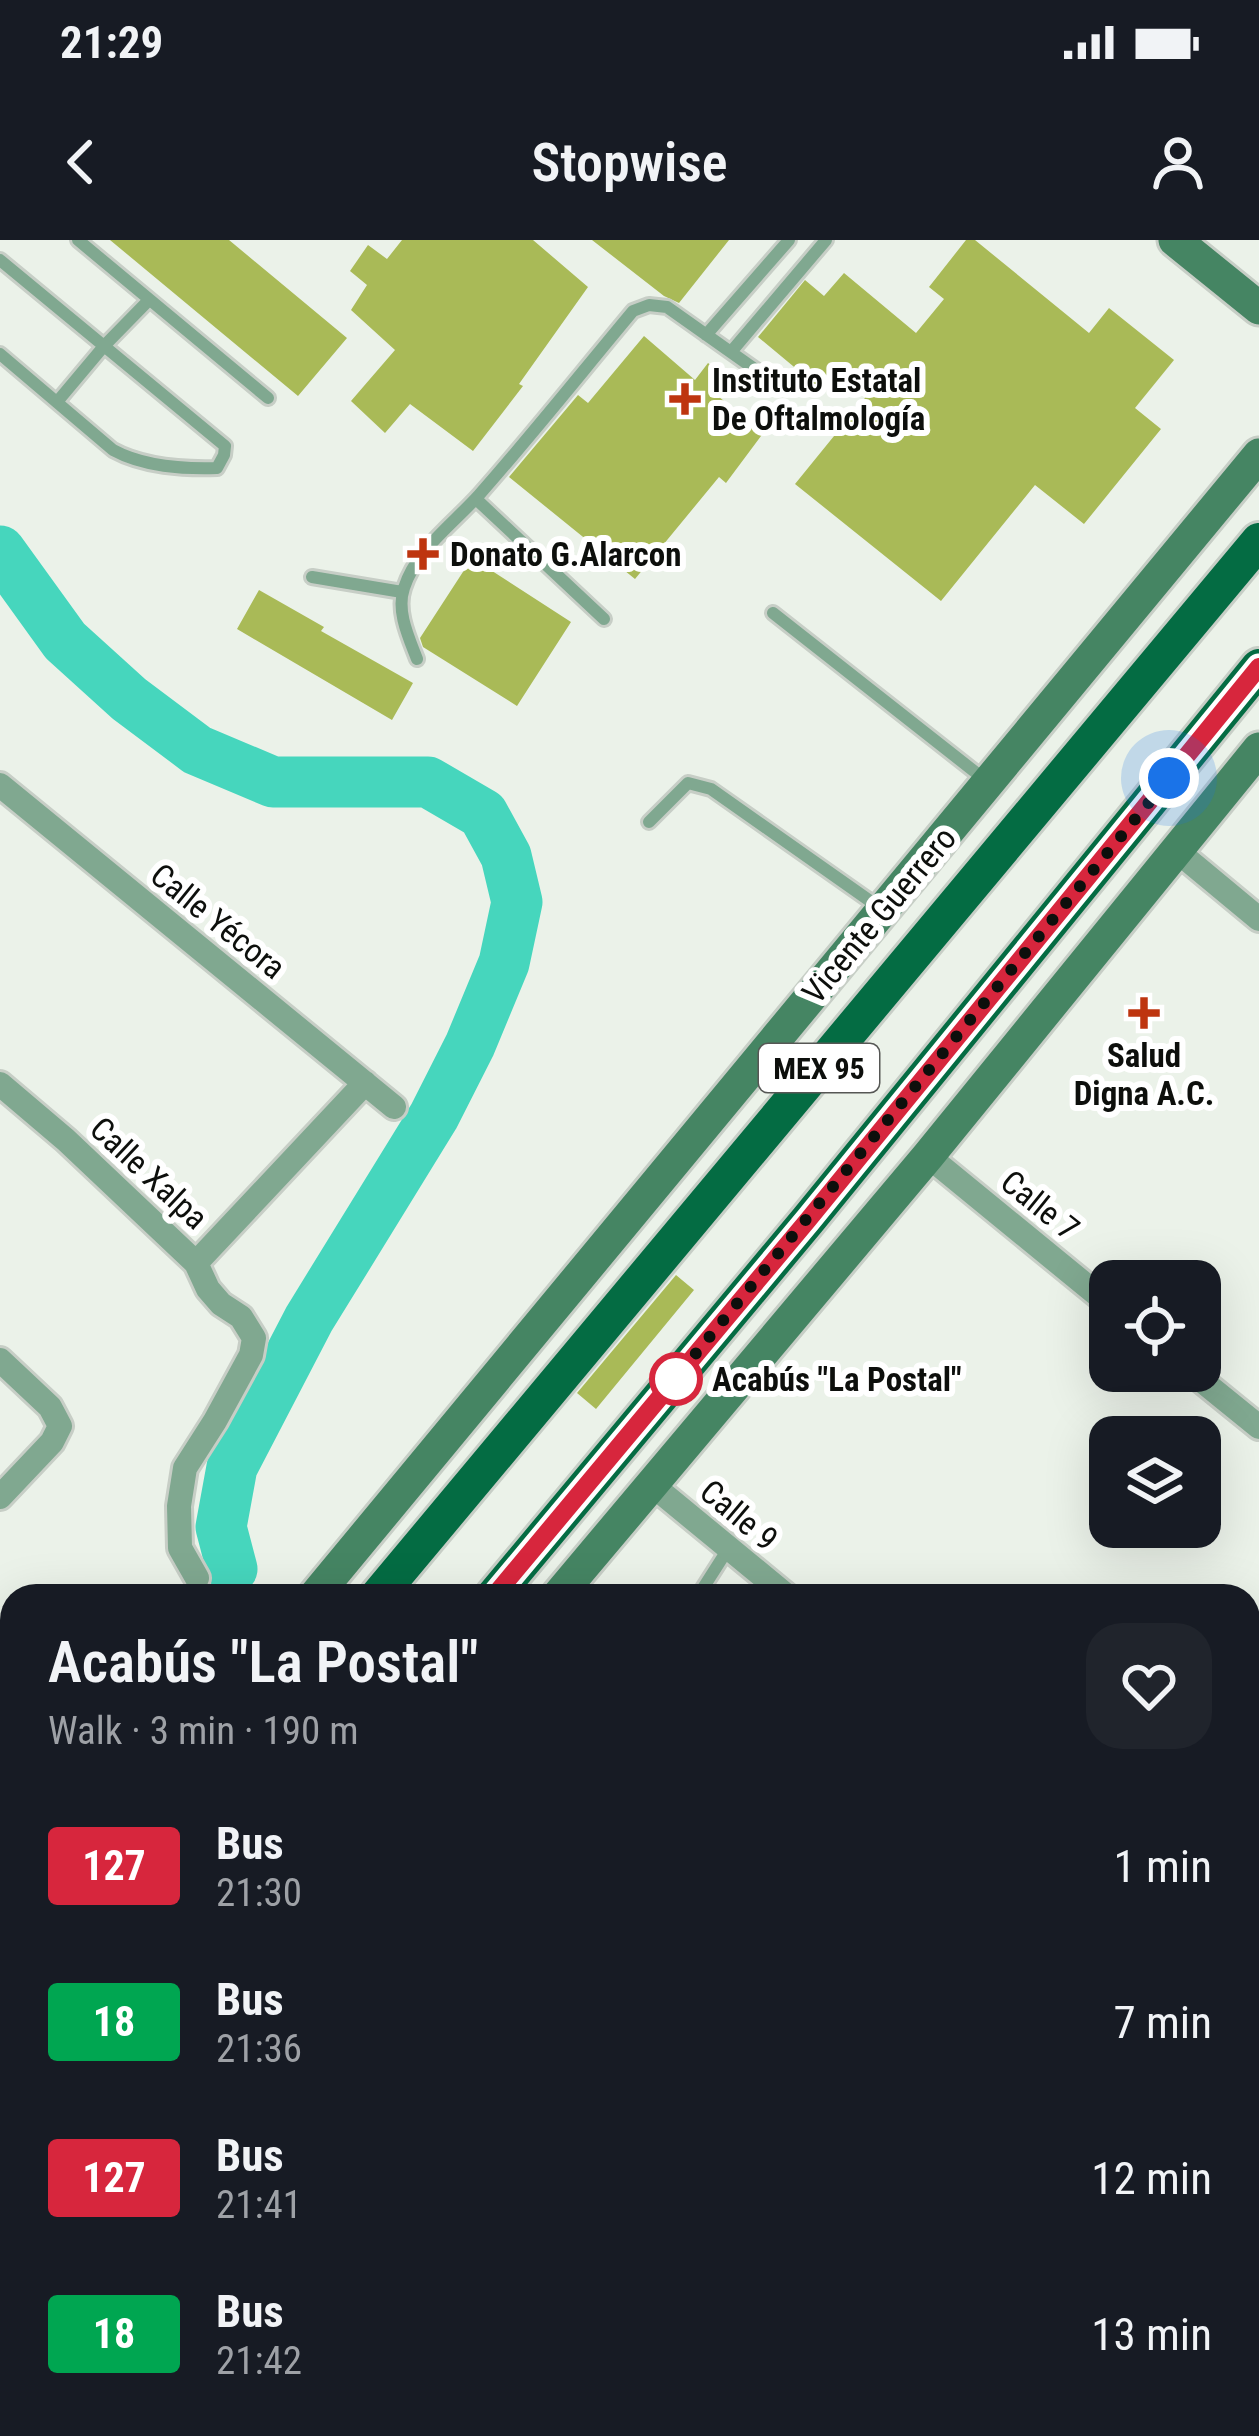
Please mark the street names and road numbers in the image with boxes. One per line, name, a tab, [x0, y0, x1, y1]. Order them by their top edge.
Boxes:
street label: Vicente Guerrero	[794, 819, 964, 1011]
street label: Calle Yécora	[143, 855, 293, 987]
road number: MEX 95	[759, 1044, 879, 1092]
street label: Calle Xalpa	[82, 1109, 216, 1237]
street label: Calle 7	[993, 1162, 1087, 1248]
street label: Calle 9	[692, 1471, 786, 1559]

